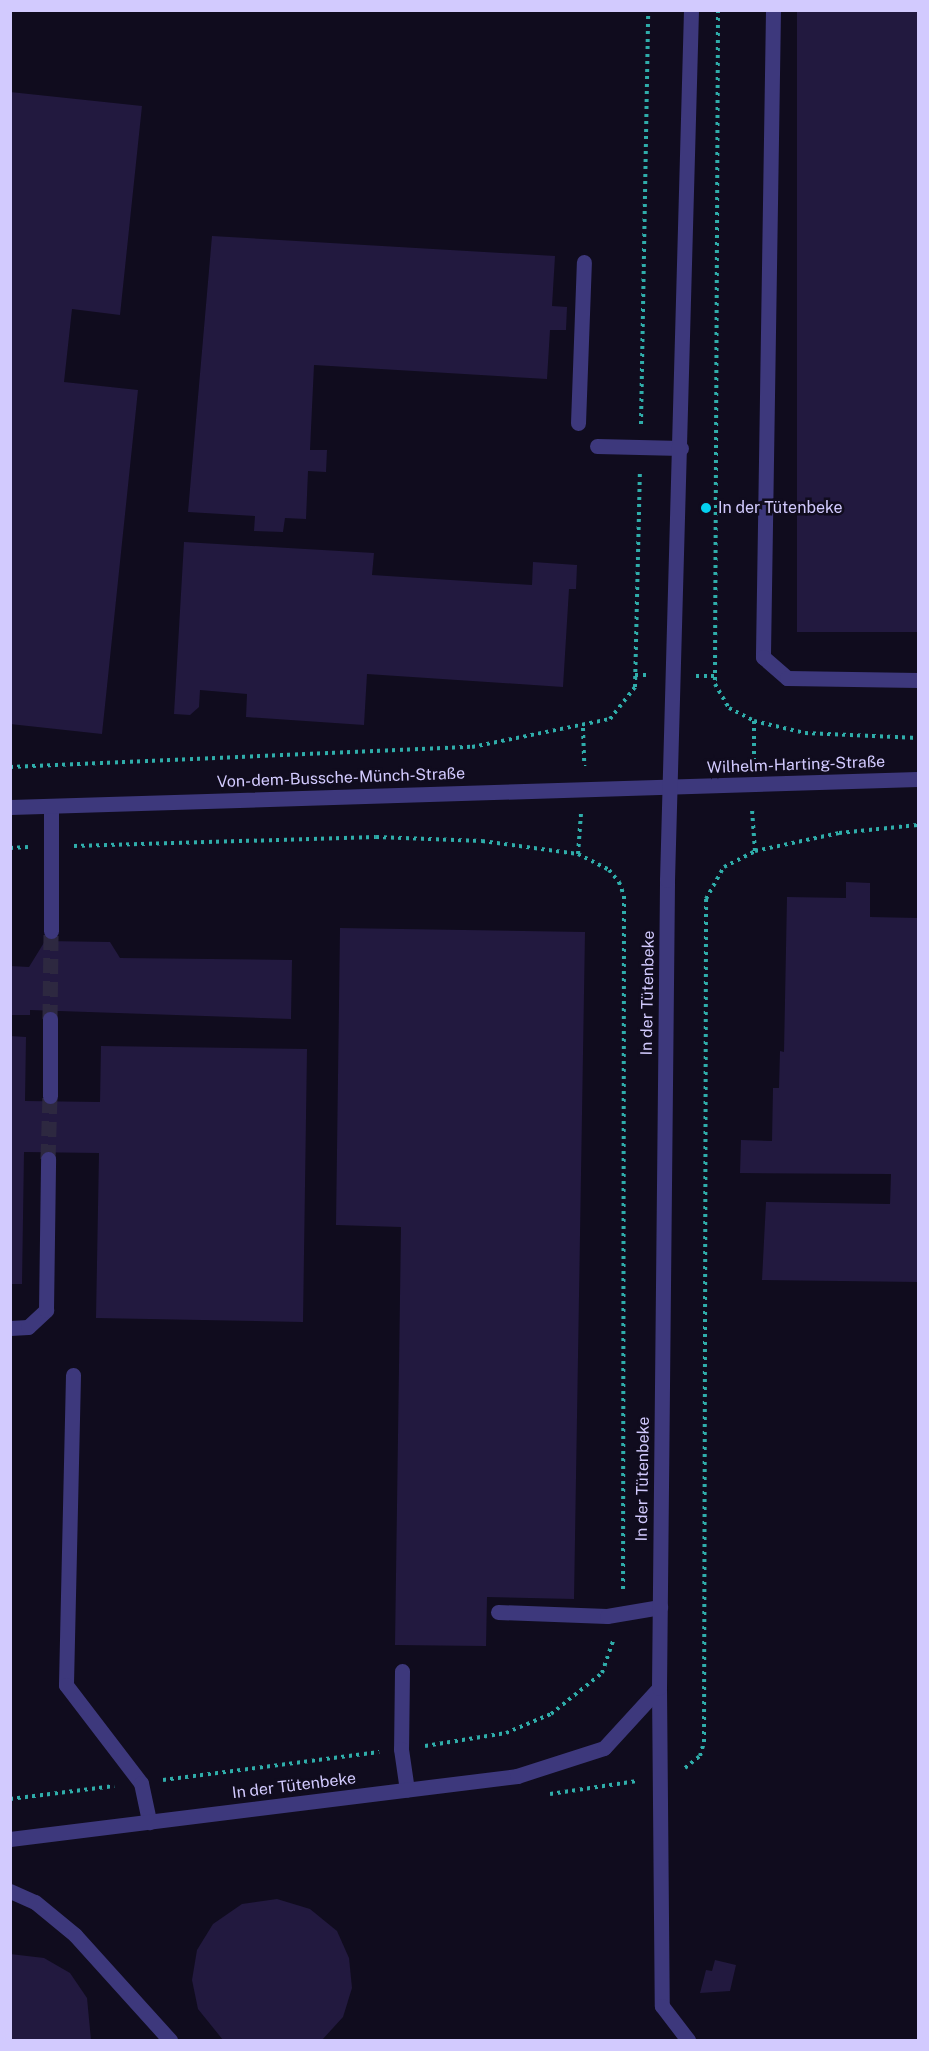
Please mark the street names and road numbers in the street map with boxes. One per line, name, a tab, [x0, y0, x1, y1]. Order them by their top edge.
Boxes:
street label: Wilhelm-Harting-Straße	[706, 752, 886, 778]
street label: Von-dem-Bussche-Münch-Straße	[217, 764, 465, 792]
street label: In der Tütenbeke	[637, 930, 659, 1056]
street label: In der Tütenbeke	[632, 1416, 654, 1542]
street label: In der Tütenbeke	[231, 1769, 357, 1803]

